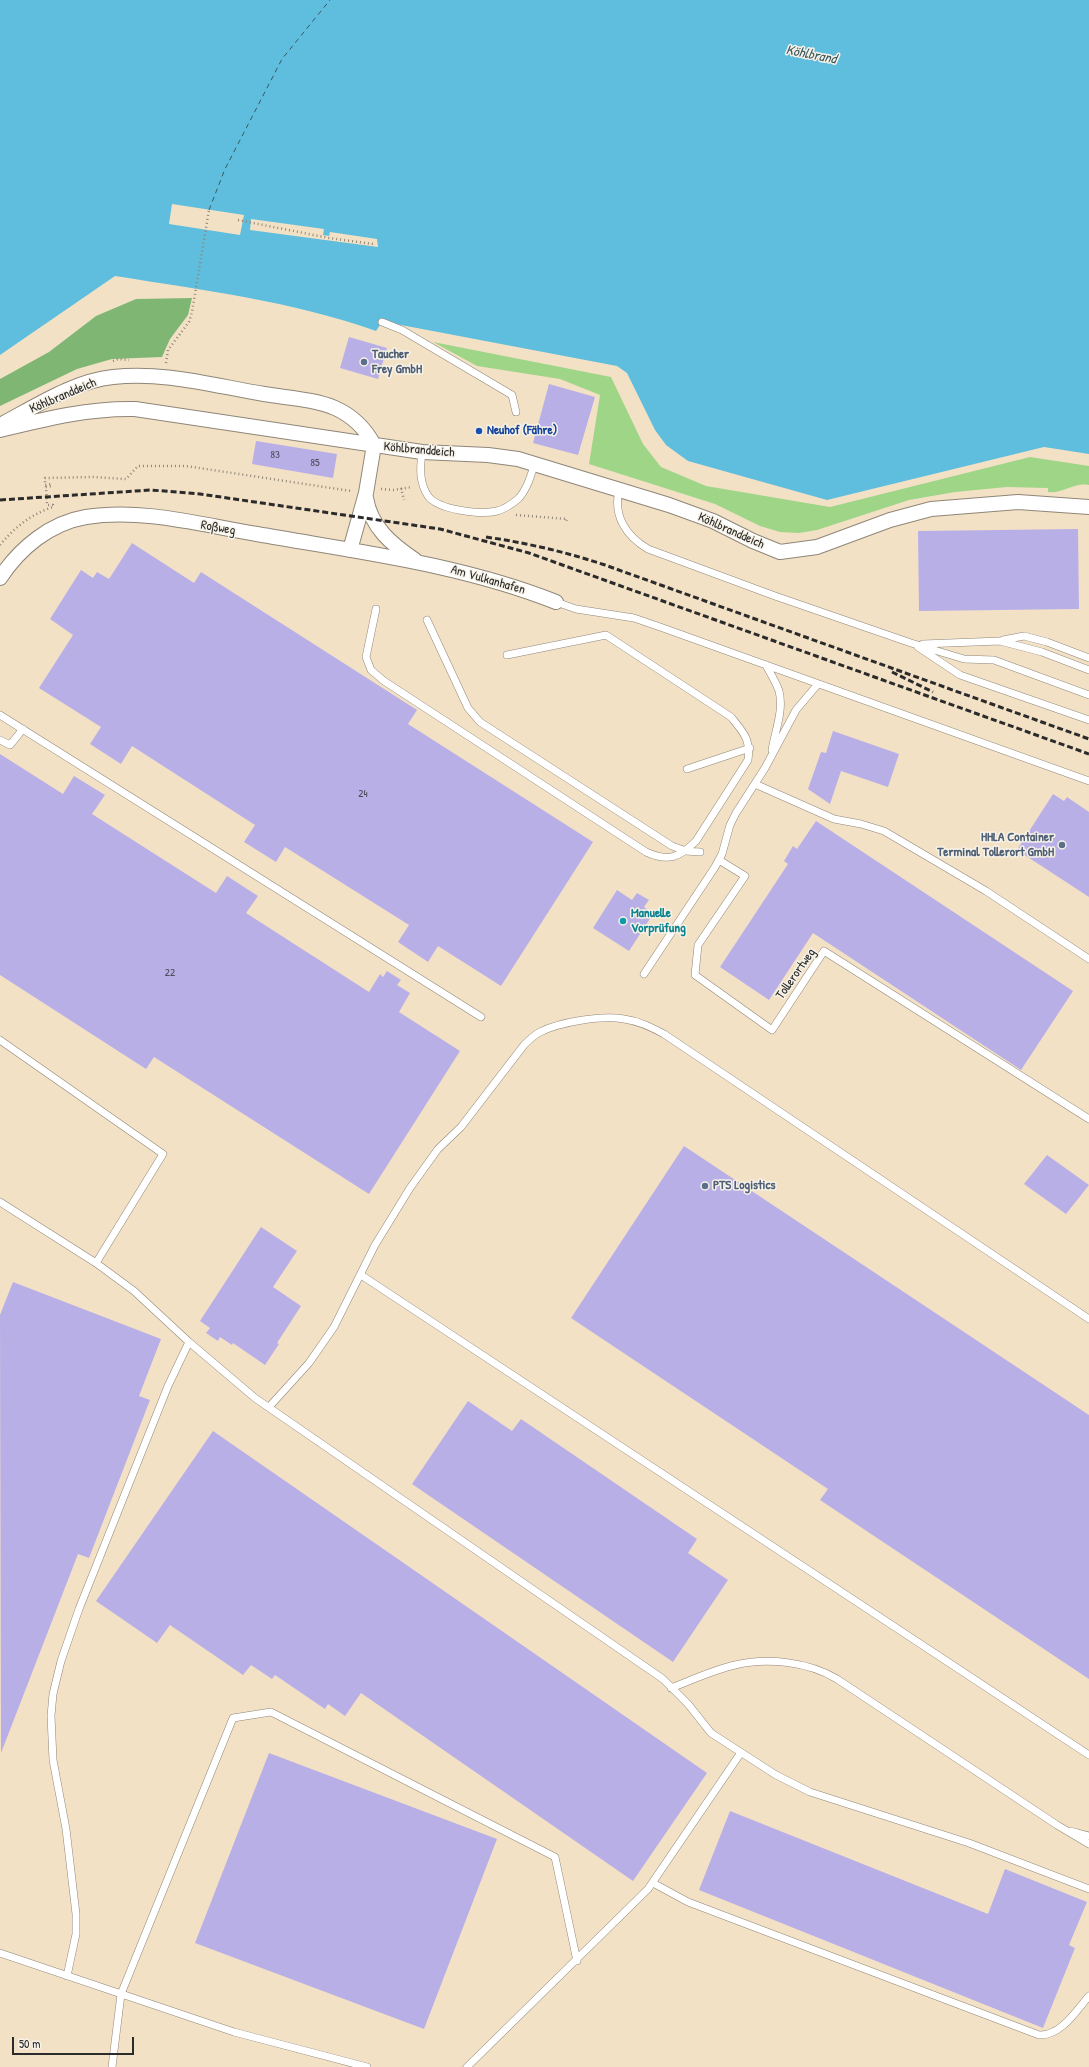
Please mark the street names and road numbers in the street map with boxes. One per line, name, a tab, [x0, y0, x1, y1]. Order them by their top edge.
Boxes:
street label: Köhlbranddeich	[27, 375, 99, 417]
street label: Köhlbranddeich	[383, 439, 455, 461]
street label: Köhlbranddeich	[695, 509, 767, 553]
street label: Roßweg	[199, 517, 237, 539]
street label: Am Vulkanhafen	[449, 562, 527, 598]
street label: Tollerortweg	[773, 945, 819, 1003]

